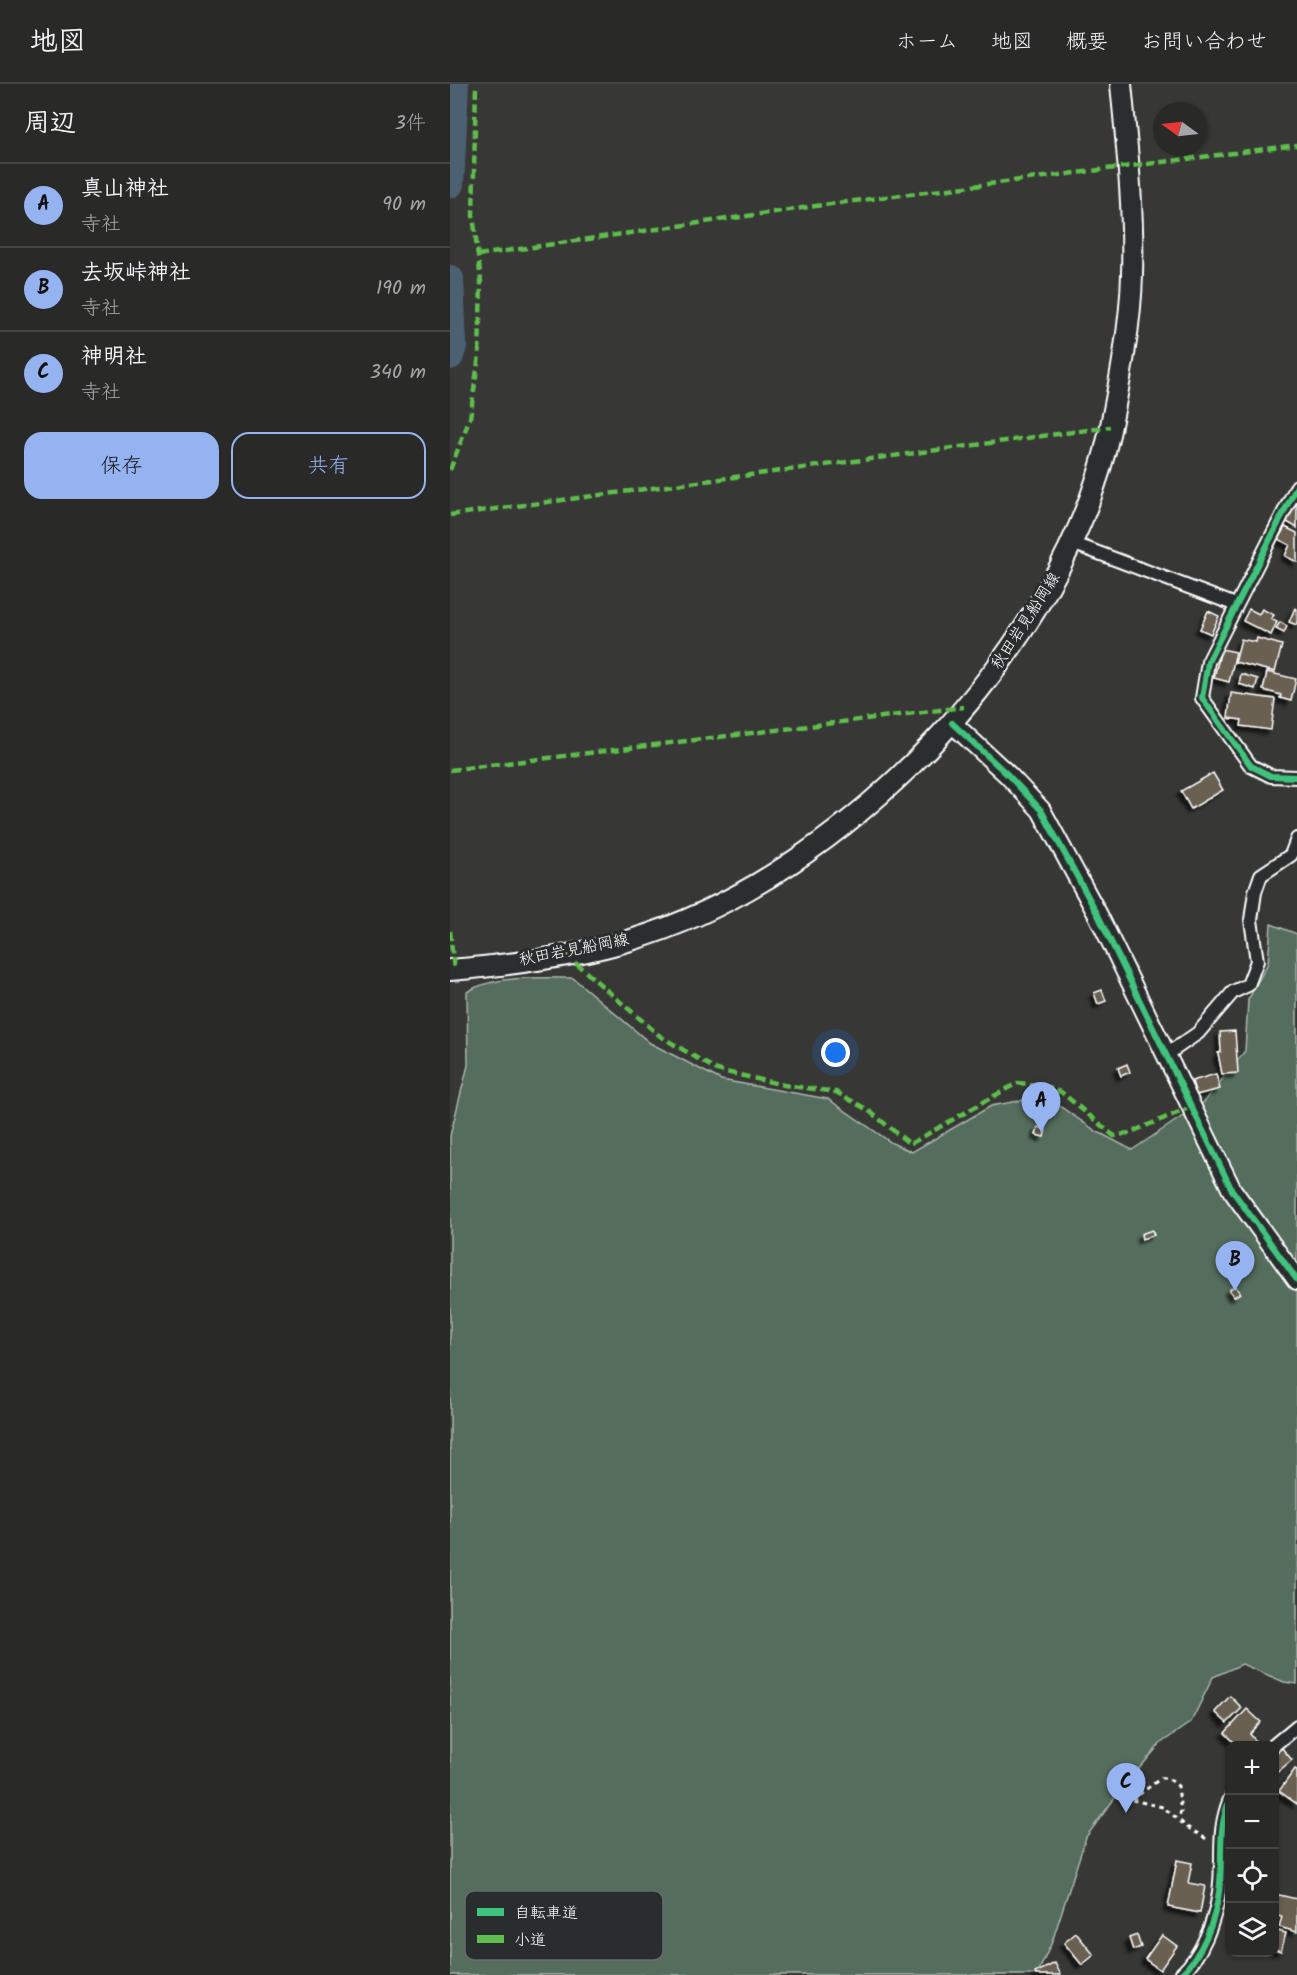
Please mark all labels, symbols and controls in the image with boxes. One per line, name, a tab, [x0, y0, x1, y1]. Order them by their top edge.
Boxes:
text: 地図	[30, 20, 86, 65]
text: ホーム	[896, 26, 958, 59]
text: 地図	[991, 26, 1033, 59]
text: 概要	[1066, 26, 1108, 59]
text: お問い合わせ	[1141, 26, 1267, 59]
north arrow	[1153, 102, 1207, 156]
text: 周辺	[24, 103, 76, 145]
text: 3件	[395, 108, 426, 140]
text: 真山神社	[81, 172, 169, 207]
text: A	[37, 189, 50, 221]
text: 90 m	[382, 189, 426, 221]
text: 寺社	[81, 209, 121, 241]
text: 去坂峠神社	[81, 256, 191, 291]
text: B	[37, 273, 50, 305]
text: 190 m	[376, 273, 426, 305]
text: 寺社	[81, 293, 121, 325]
text: 神明社	[81, 340, 147, 375]
text: C	[37, 357, 50, 389]
text: 340 m	[370, 357, 426, 389]
text: 寺社	[81, 377, 121, 409]
button: 保存	[24, 432, 219, 499]
button: 共有	[231, 432, 426, 499]
street label: 秋田岩見船岡線	[985, 567, 1067, 675]
street label: 秋田岩見船岡線	[517, 927, 631, 973]
your location	[821, 1038, 850, 1067]
pin: A	[1022, 1082, 1060, 1132]
pin: B	[1216, 1242, 1254, 1291]
map controls	[1225, 1741, 1279, 1957]
button: +	[1225, 1741, 1279, 1795]
pin: C	[1106, 1764, 1146, 1813]
button: −	[1225, 1795, 1279, 1849]
button: locate	[1225, 1849, 1279, 1903]
legend	[465, 1891, 663, 1960]
text: 自転車道	[514, 1901, 578, 1926]
button: layers	[1225, 1903, 1279, 1957]
text: 小道	[514, 1928, 546, 1953]

